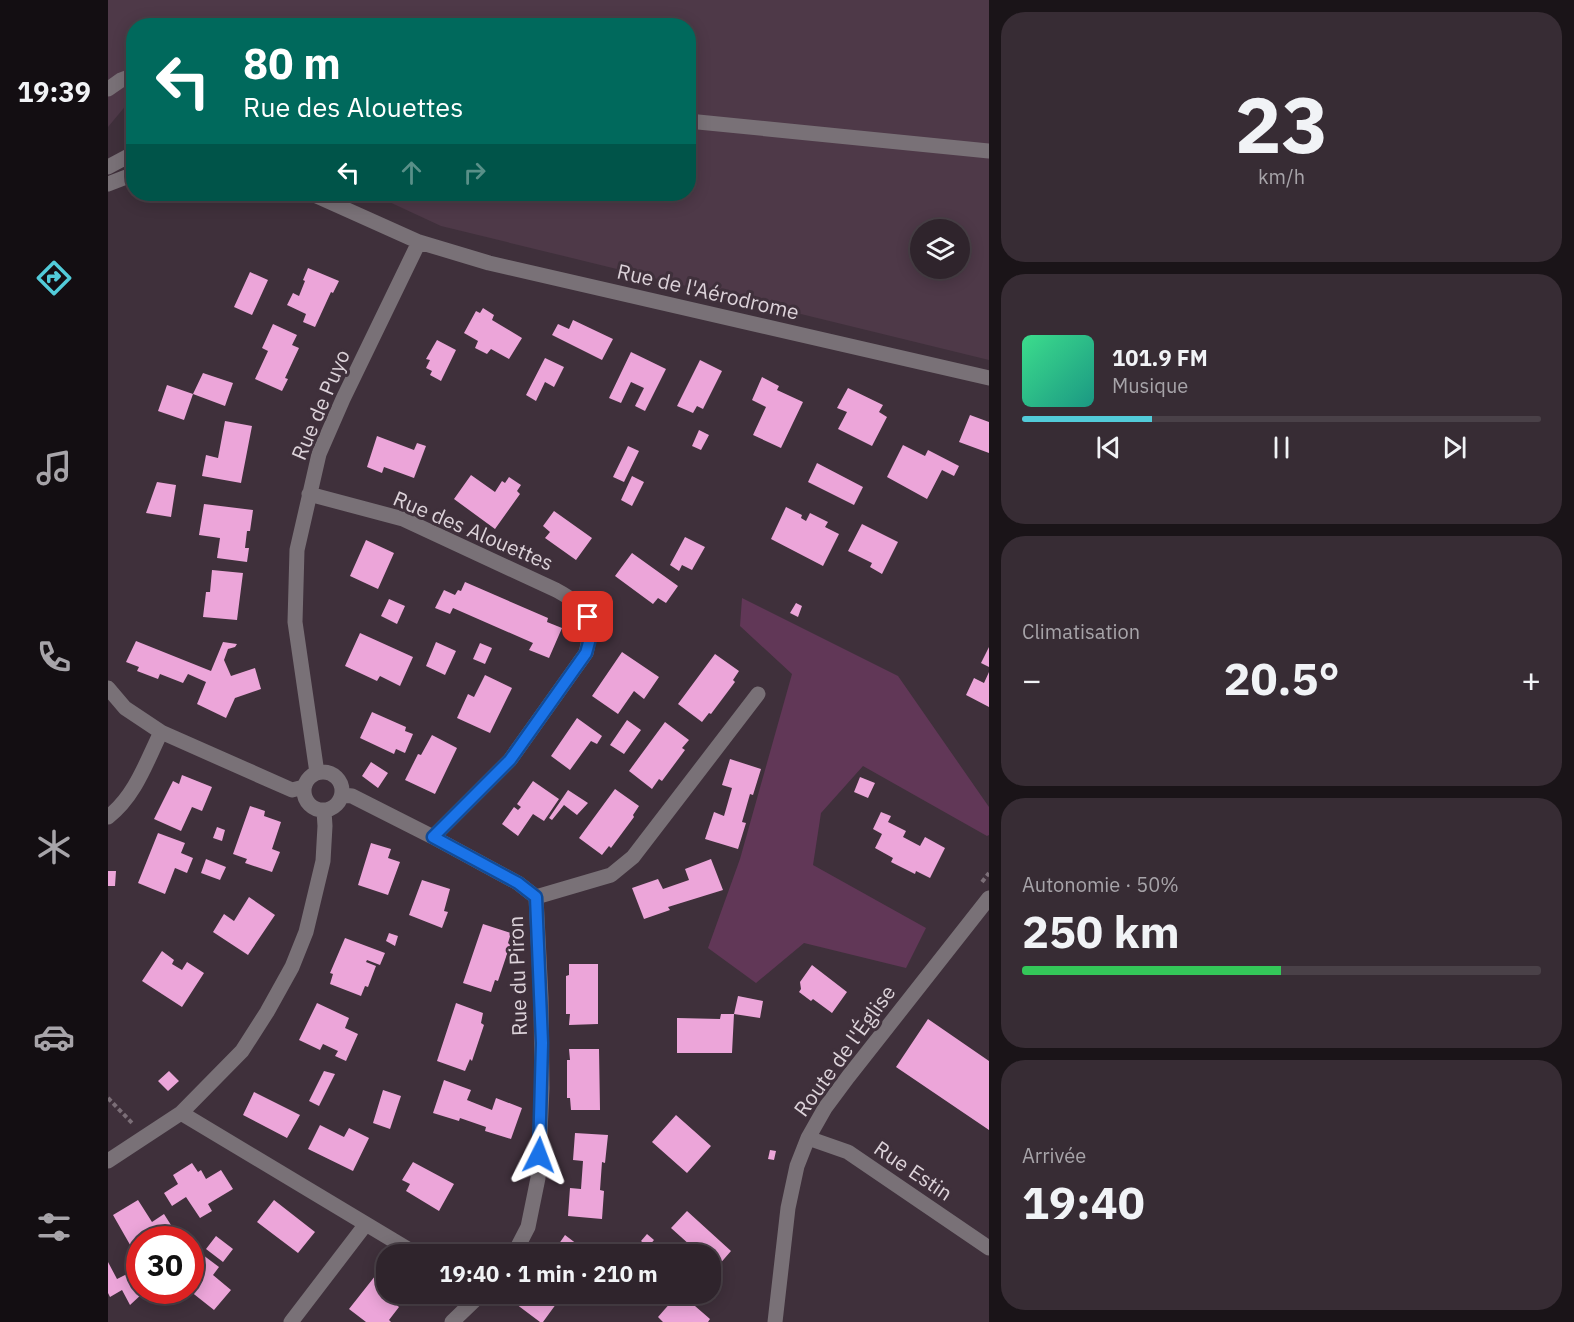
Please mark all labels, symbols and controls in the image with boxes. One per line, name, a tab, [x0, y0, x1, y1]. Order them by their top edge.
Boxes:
text: 80 m	[243, 36, 341, 91]
icon: left	[144, 42, 222, 120]
text: 23	[1235, 73, 1328, 174]
text: 19:39	[17, 74, 91, 109]
text: Rue des Alouettes	[243, 89, 463, 124]
icon: left	[332, 156, 365, 189]
icon: ahead	[395, 156, 428, 189]
icon: right	[458, 156, 491, 189]
text: km/h	[1258, 163, 1305, 190]
map controls	[910, 219, 970, 279]
button: layers	[910, 219, 970, 279]
street label: Rue de l'Aérodrome	[614, 256, 802, 326]
icon: directions	[33, 257, 75, 299]
text: 101.9 FM	[1112, 343, 1208, 372]
street label: Rue de Puyo	[284, 345, 356, 464]
text: Musique	[1112, 372, 1188, 399]
icon: previous	[1092, 431, 1125, 464]
icon: pause	[1265, 431, 1298, 464]
icon: next	[1438, 431, 1471, 464]
icon: music	[33, 447, 75, 489]
street label: Rue des Alouettes	[389, 484, 558, 576]
pin	[562, 591, 613, 642]
icon: arrive	[571, 600, 604, 633]
text: Climatisation	[1022, 618, 1140, 645]
icon: phone	[33, 636, 75, 678]
text: 20.5°	[1223, 649, 1340, 707]
text: −	[1022, 658, 1042, 701]
text: +	[1521, 658, 1541, 701]
icon: climate	[33, 826, 75, 868]
text: Autonomie · 50%	[1022, 871, 1179, 898]
text: 250 km	[1022, 902, 1180, 960]
street label: Rue du Piron	[501, 915, 533, 1037]
street label: Route de l'Église	[787, 979, 901, 1122]
icon: car	[33, 1016, 75, 1058]
position arrow	[507, 1123, 571, 1187]
street label: Rue Estin	[869, 1134, 958, 1207]
text: Arrivée	[1022, 1142, 1086, 1169]
text: 19:40	[1022, 1173, 1145, 1231]
icon: filters	[33, 1206, 75, 1248]
speed limit sign: 30	[126, 1226, 204, 1304]
text: 19:40 · 1 min · 210 m	[439, 1259, 658, 1288]

